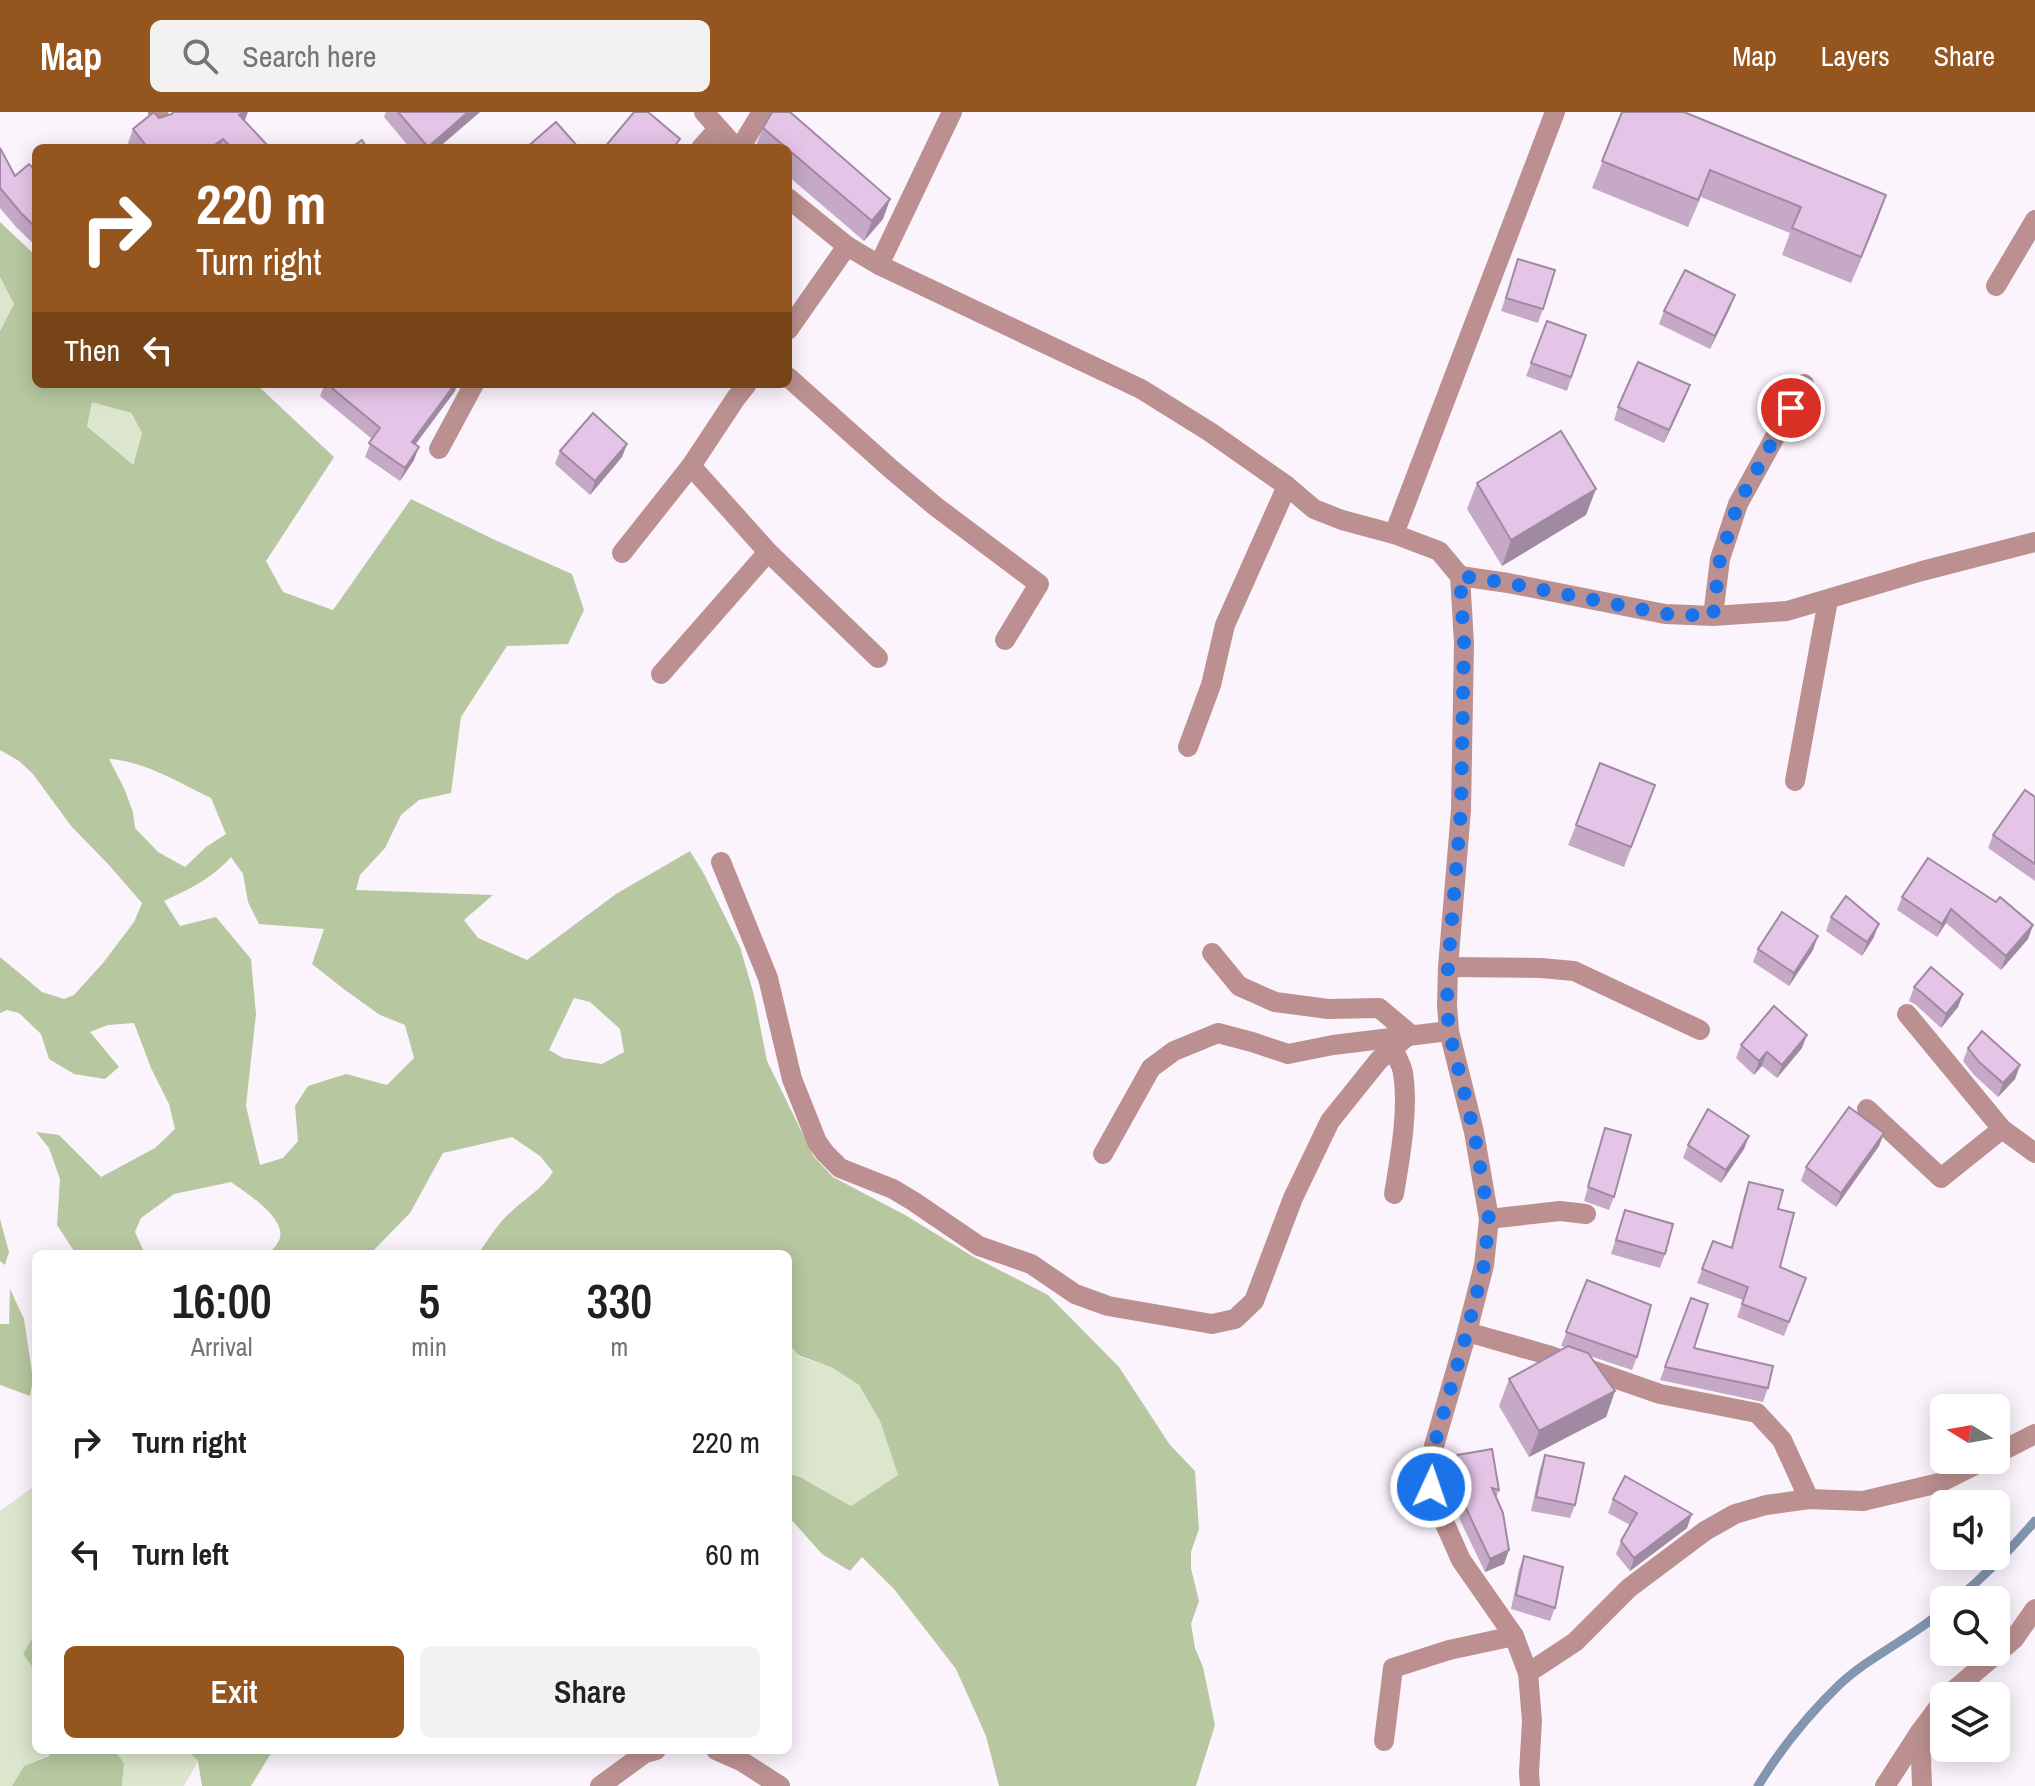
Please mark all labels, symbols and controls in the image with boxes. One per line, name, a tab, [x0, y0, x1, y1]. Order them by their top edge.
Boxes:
search box	[150, 20, 710, 92]
text: Map	[40, 31, 102, 82]
icon: search	[178, 34, 222, 78]
text: Search here	[242, 36, 376, 76]
text: Map	[1732, 37, 1777, 75]
text: Layers	[1821, 37, 1890, 75]
text: Share	[1934, 37, 1995, 75]
text: 220 m	[196, 166, 326, 241]
icon: right	[64, 176, 168, 280]
text: Turn right	[196, 238, 321, 286]
icon: left	[136, 328, 180, 372]
text: Then	[64, 330, 120, 370]
pin	[1757, 374, 1825, 442]
icon: arrive	[1769, 386, 1813, 430]
text: 16:00	[172, 1268, 272, 1333]
text: 5	[418, 1268, 440, 1333]
text: 330	[587, 1268, 652, 1333]
text: Arrival	[191, 1329, 252, 1364]
text: min	[411, 1329, 447, 1364]
text: m	[611, 1329, 628, 1364]
north arrow	[1930, 1394, 2010, 1474]
map controls	[1930, 1394, 2010, 1762]
icon: right	[64, 1420, 108, 1464]
text: Turn right	[132, 1422, 246, 1462]
text: 220 m	[692, 1422, 760, 1462]
position arrow	[1389, 1445, 1473, 1529]
button: sound	[1930, 1490, 2010, 1570]
icon: left	[64, 1532, 108, 1576]
text: Turn left	[132, 1534, 229, 1574]
text: 60 m	[705, 1534, 760, 1574]
button: search	[1930, 1586, 2010, 1666]
button: Exit	[64, 1646, 404, 1738]
button: Share	[420, 1646, 760, 1738]
button: layers	[1930, 1682, 2010, 1762]

